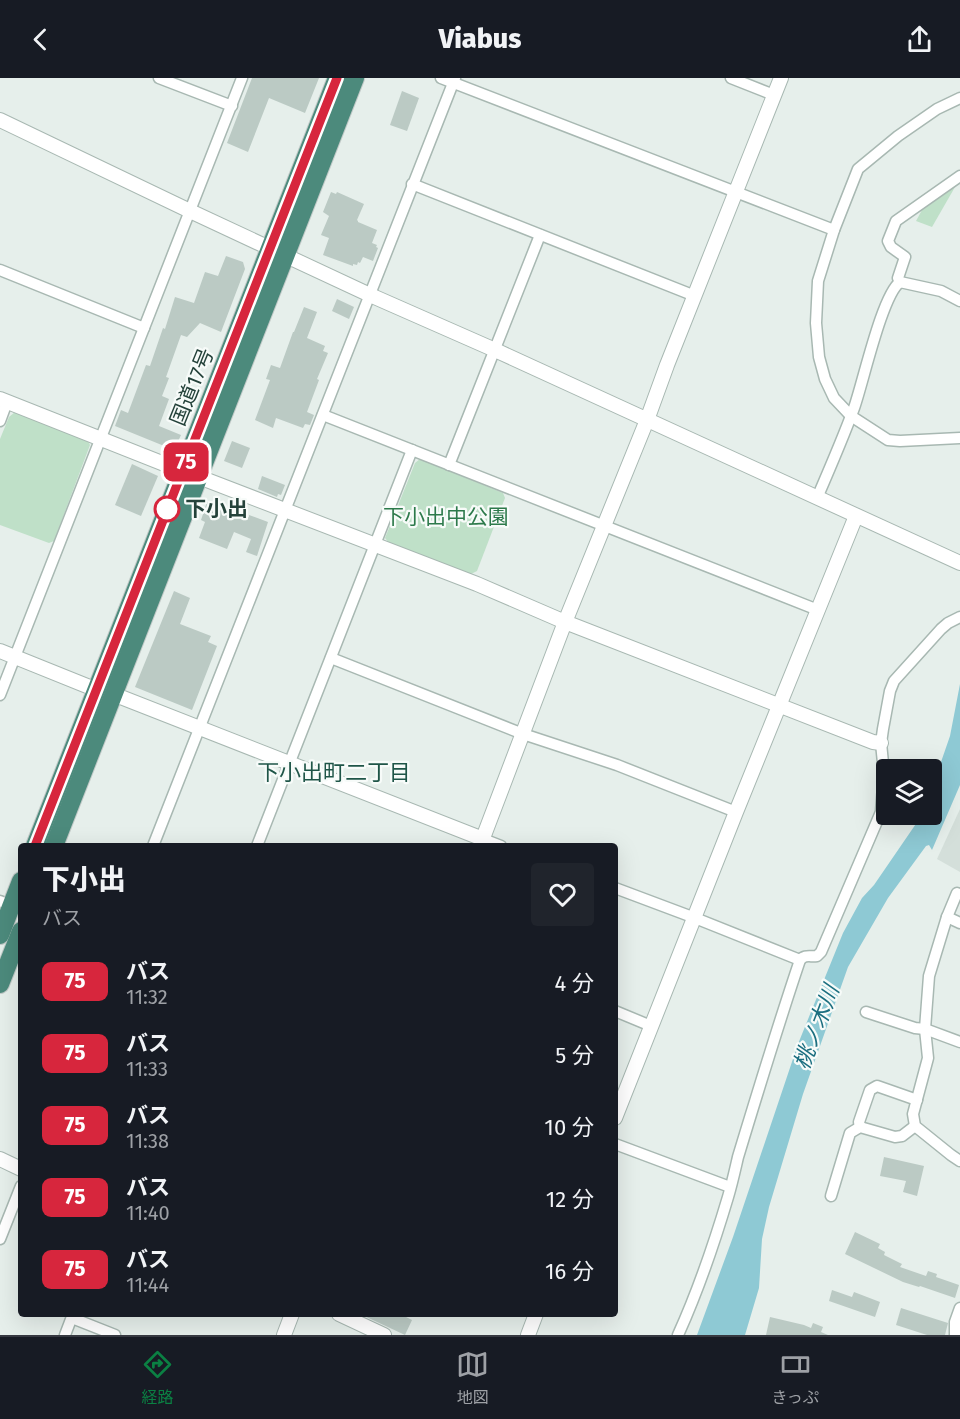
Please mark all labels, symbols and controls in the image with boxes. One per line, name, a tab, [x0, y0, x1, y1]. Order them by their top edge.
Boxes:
icon: back	[24, 23, 57, 56]
text: Viabus	[439, 23, 521, 55]
icon: share	[903, 23, 936, 56]
street label: 国道17号	[165, 344, 219, 430]
line badge: 75	[159, 442, 213, 482]
text: 75	[176, 449, 196, 475]
marker: 下小出	[154, 496, 180, 522]
place label: 下小出	[185, 496, 248, 522]
park label: 下小出中公園	[383, 504, 509, 530]
district label: 下小出町二丁目	[257, 759, 411, 786]
map controls	[876, 759, 942, 825]
button: layers	[876, 759, 942, 825]
text: 下小出	[42, 863, 126, 896]
button: heart	[531, 863, 594, 926]
text: バス	[42, 906, 82, 930]
text: バス	[126, 958, 170, 985]
text: 75	[65, 968, 85, 994]
text: 4 分	[554, 970, 594, 997]
water label: 桃ノ木川	[788, 979, 846, 1073]
text: 11:32	[126, 985, 168, 1009]
text: バス	[126, 1030, 170, 1057]
text: 75	[65, 1040, 85, 1066]
text: 5 分	[555, 1042, 594, 1069]
text: 11:33	[126, 1057, 168, 1081]
text: バス	[126, 1102, 170, 1129]
text: 75	[65, 1112, 85, 1138]
text: 10 分	[544, 1114, 594, 1141]
text: 11:38	[126, 1129, 169, 1153]
text: バス	[126, 1174, 170, 1201]
text: 75	[65, 1184, 85, 1210]
text: 12 分	[546, 1186, 594, 1213]
text: 11:40	[126, 1201, 170, 1225]
text: バス	[126, 1246, 170, 1273]
text: 75	[65, 1256, 85, 1282]
text: 16 分	[545, 1258, 594, 1285]
text: 11:44	[126, 1273, 169, 1297]
tab: 経路	[141, 1348, 174, 1408]
tab: 地図	[456, 1348, 489, 1408]
tab: きっぷ	[772, 1348, 819, 1408]

